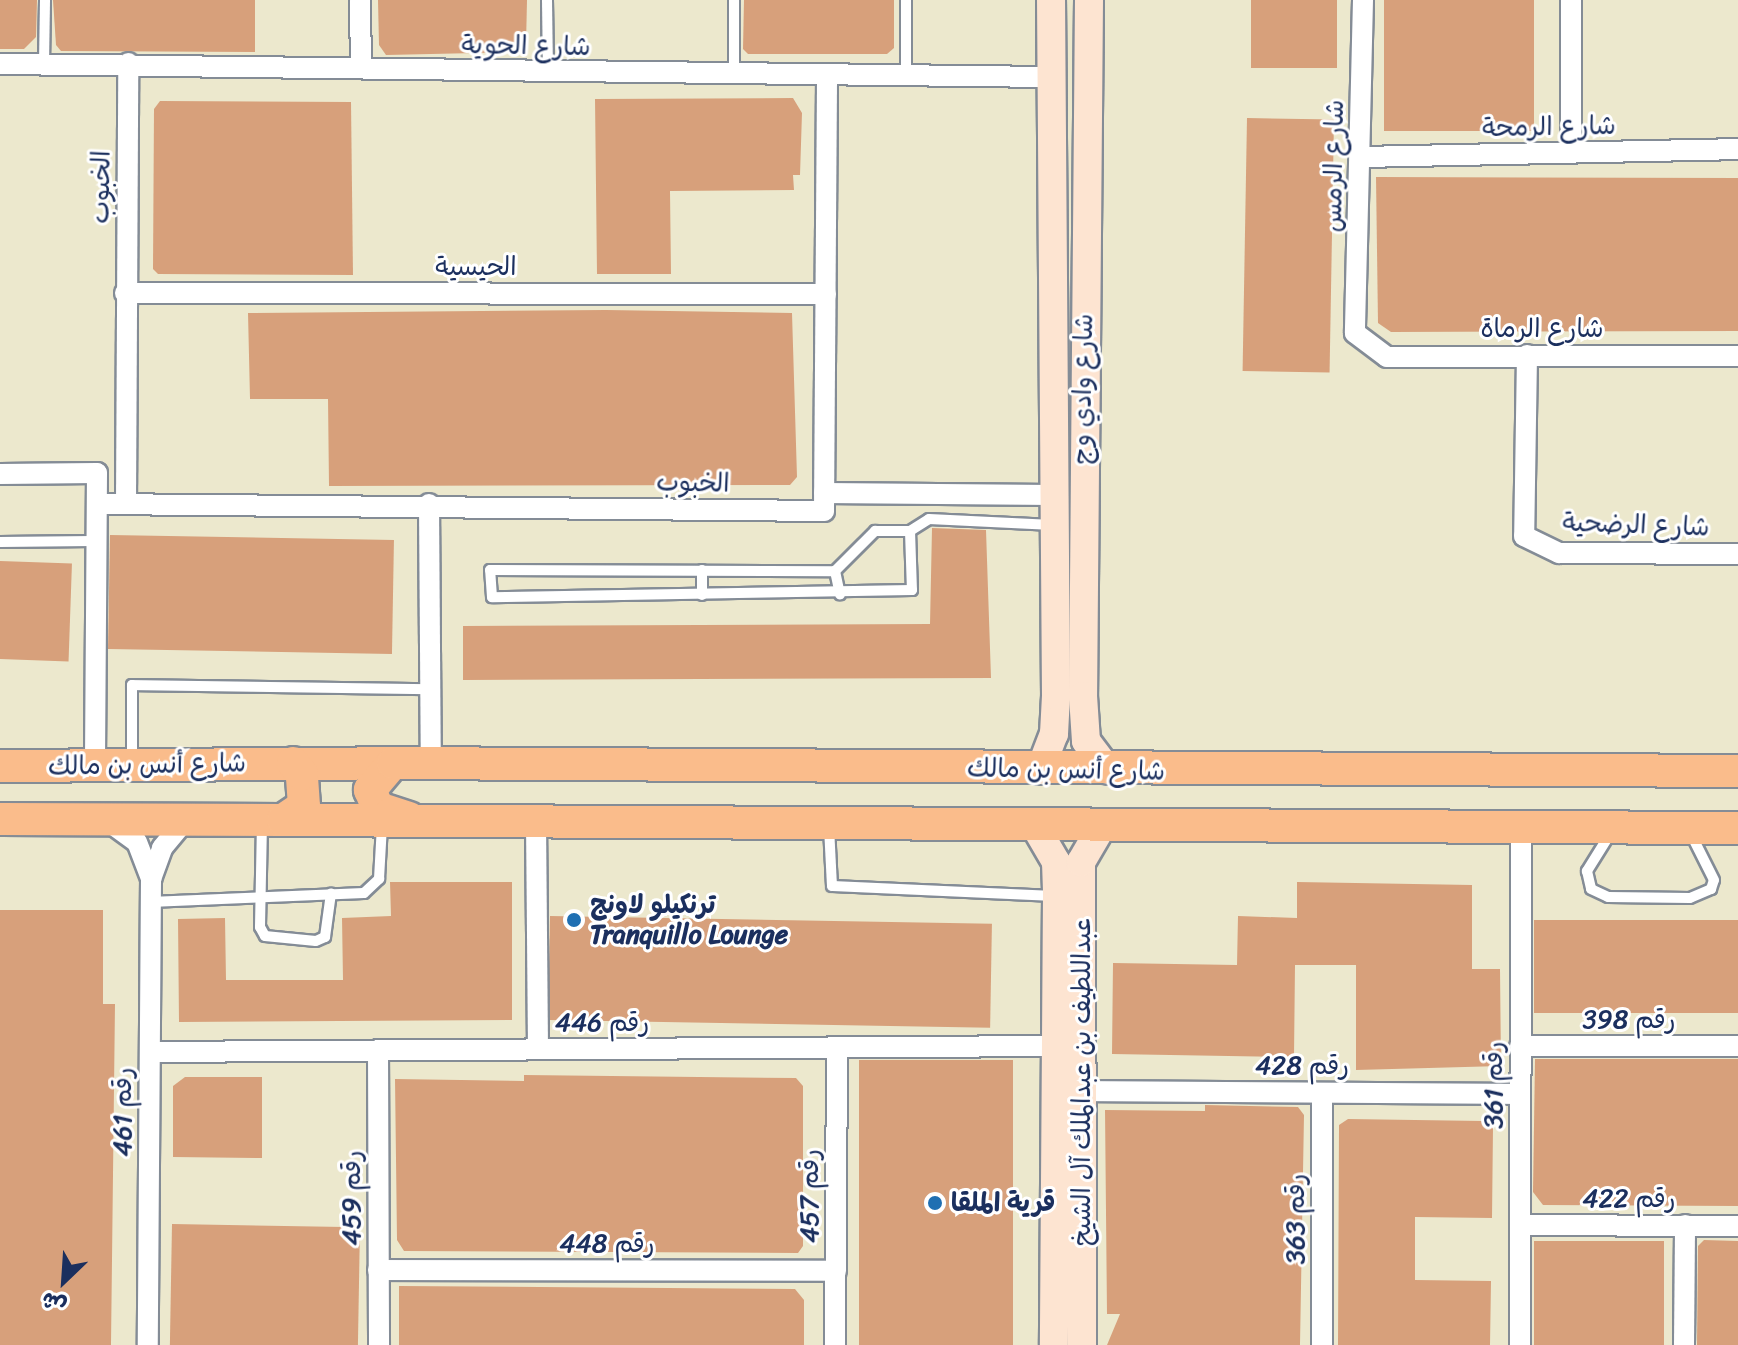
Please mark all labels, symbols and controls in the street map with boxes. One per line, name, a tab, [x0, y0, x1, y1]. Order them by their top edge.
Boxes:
street label: شارع الحوية	[461, 29, 591, 63]
street label: شارع الرمس	[1317, 99, 1351, 233]
street label: شارع الرمحة	[1482, 110, 1616, 144]
street label: الخبوب	[85, 150, 117, 224]
street label: الحيسية	[435, 251, 517, 283]
street label: شارع وادي وج	[1066, 313, 1100, 465]
street label: شارع الرماة	[1480, 313, 1604, 345]
street label: الخبوب	[656, 467, 730, 499]
street label: شارع الرضحية	[1562, 507, 1710, 543]
street label: شارع أنس بن مالك	[48, 748, 246, 782]
street label: شارع أنس بن مالك	[967, 753, 1165, 787]
place label: ترنكيلو لاونج Tranquillo Lounge	[590, 889, 787, 950]
marker: ترنكيلو لاونج Tranquillo Lounge	[565, 911, 583, 929]
street label: عبداللطيف بن عبدالملك آل الشيخ	[1066, 918, 1098, 1246]
street label: رقم 398	[1582, 1004, 1676, 1036]
street label: رقم 446	[555, 1007, 649, 1039]
street label: رقم 361	[1478, 1041, 1510, 1129]
street label: رقم 428	[1255, 1050, 1349, 1082]
street label: رقم 461	[107, 1067, 139, 1157]
street label: رقم 457	[794, 1149, 826, 1243]
street label: رقم 459	[336, 1150, 368, 1246]
street label: رقم 363	[1280, 1174, 1312, 1264]
street label: رقم 422	[1582, 1183, 1676, 1215]
place label: قرية الملقا	[951, 1187, 1055, 1219]
marker: قرية الملقا	[926, 1194, 944, 1212]
street label: رقم 448	[559, 1228, 655, 1260]
north arrow	[24, 1241, 104, 1321]
text: ش	[34, 1280, 73, 1326]

